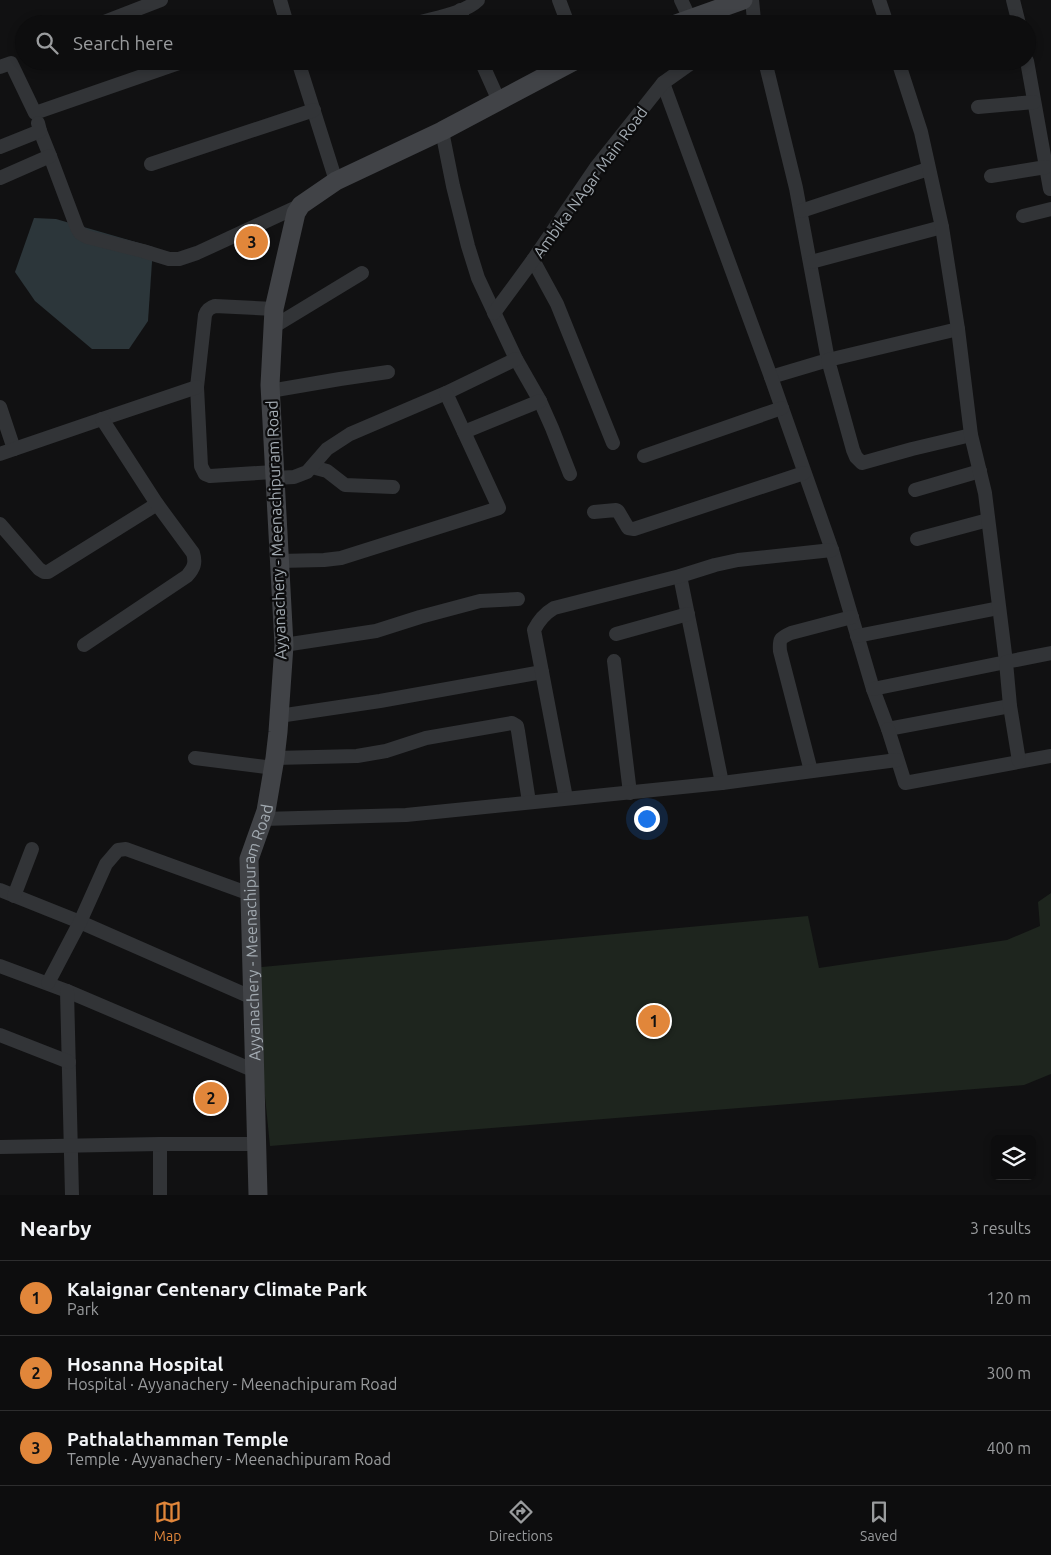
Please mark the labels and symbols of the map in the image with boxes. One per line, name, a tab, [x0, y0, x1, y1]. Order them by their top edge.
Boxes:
street label: Ambika NAgar Main Road	[529, 103, 651, 261]
pin: 3	[236, 223, 268, 261]
street label: Ayyanachery - Meenachipuram Road	[262, 400, 290, 660]
street label: Ayyanachery - Meenachipuram Road	[240, 803, 276, 1061]
your location	[634, 806, 660, 832]
pin: 1	[638, 1002, 670, 1040]
pin: 2	[195, 1079, 227, 1117]

